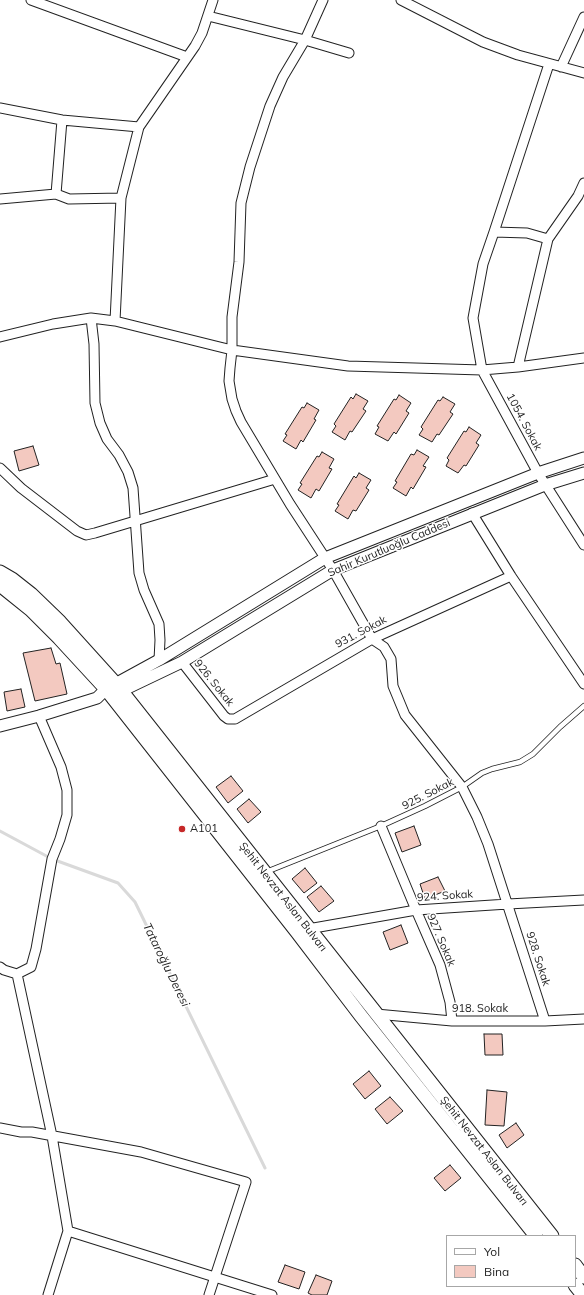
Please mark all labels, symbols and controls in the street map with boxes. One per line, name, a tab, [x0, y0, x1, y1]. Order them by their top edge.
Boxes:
street label: 1054. Sokak	[503, 391, 545, 453]
street label: Sahir Kurutluoğlu Caddesi	[326, 516, 452, 580]
street label: 931. Sokak	[333, 613, 389, 651]
street label: 926. Sokak	[191, 657, 237, 709]
street label: 925. Sokak	[400, 775, 456, 813]
place label: A101	[190, 822, 218, 836]
marker: A101	[177, 824, 187, 834]
street label: Şehit Nevzat Aslan Bulvarı	[236, 840, 330, 954]
street label: 924. Sokak	[417, 887, 473, 905]
street label: 927. Sokak	[424, 912, 458, 968]
water label: Tataroğlu Deresi	[140, 921, 192, 1009]
street label: 928. Sokak	[523, 930, 553, 988]
street label: 918. Sokak	[452, 1002, 508, 1016]
street label: Şehit Nevzat Aslan Bulvarı	[437, 1094, 531, 1208]
legend	[446, 1235, 576, 1287]
text: Yol	[484, 1244, 500, 1259]
text: Bina	[484, 1264, 509, 1279]

